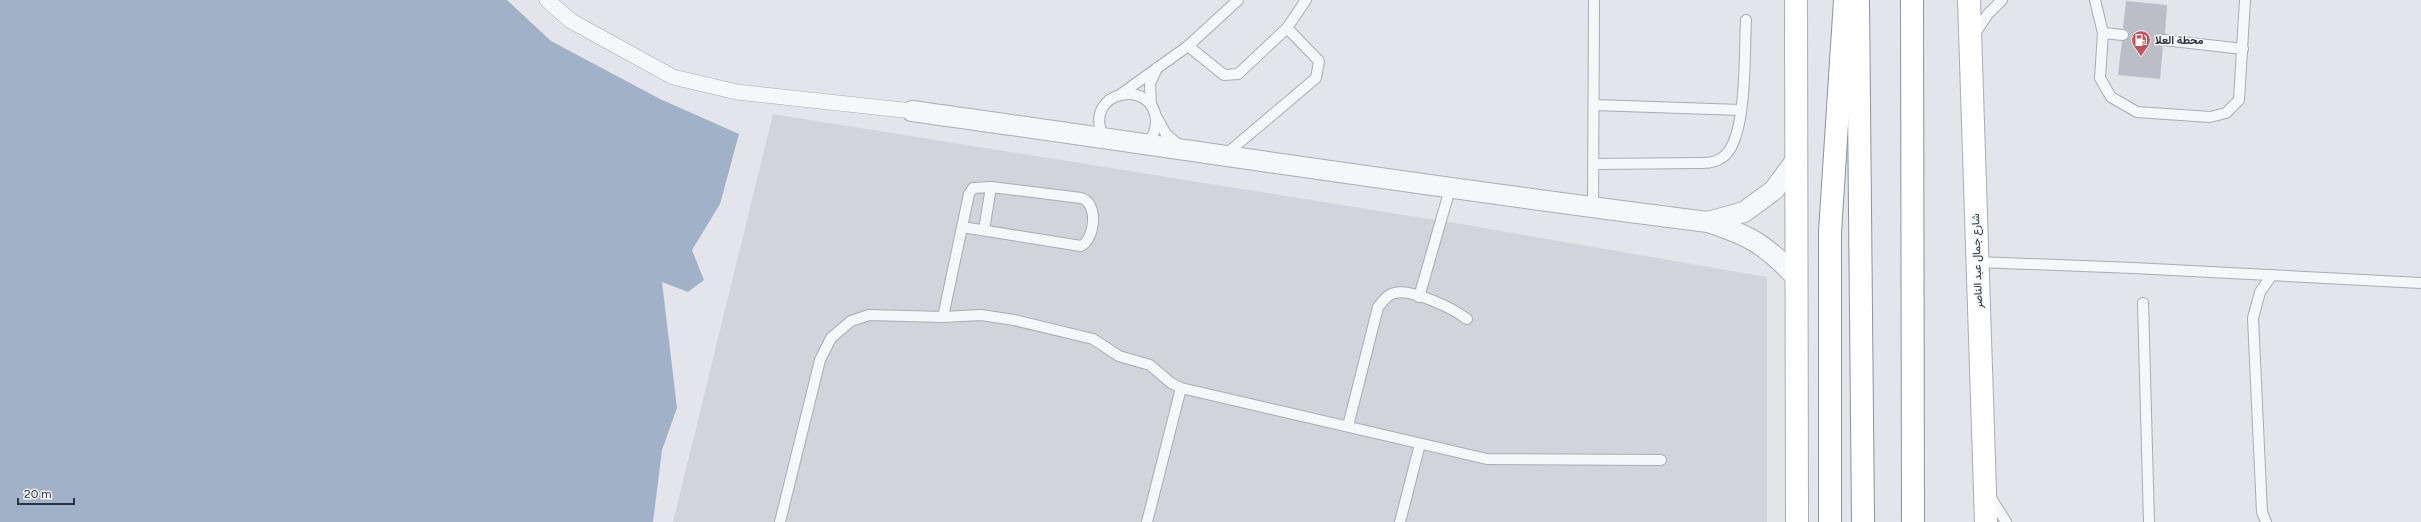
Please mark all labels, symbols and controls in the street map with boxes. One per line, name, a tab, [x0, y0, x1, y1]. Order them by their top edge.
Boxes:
fuel station icon: محطة العلا	[2130, 29, 2152, 57]
place label: محطة العلا	[2155, 34, 2204, 47]
street label: شارع جمال عبد الناصر	[1969, 213, 1986, 310]
scale bar	[18, 480, 74, 506]
text: 20 m	[24, 487, 52, 501]

